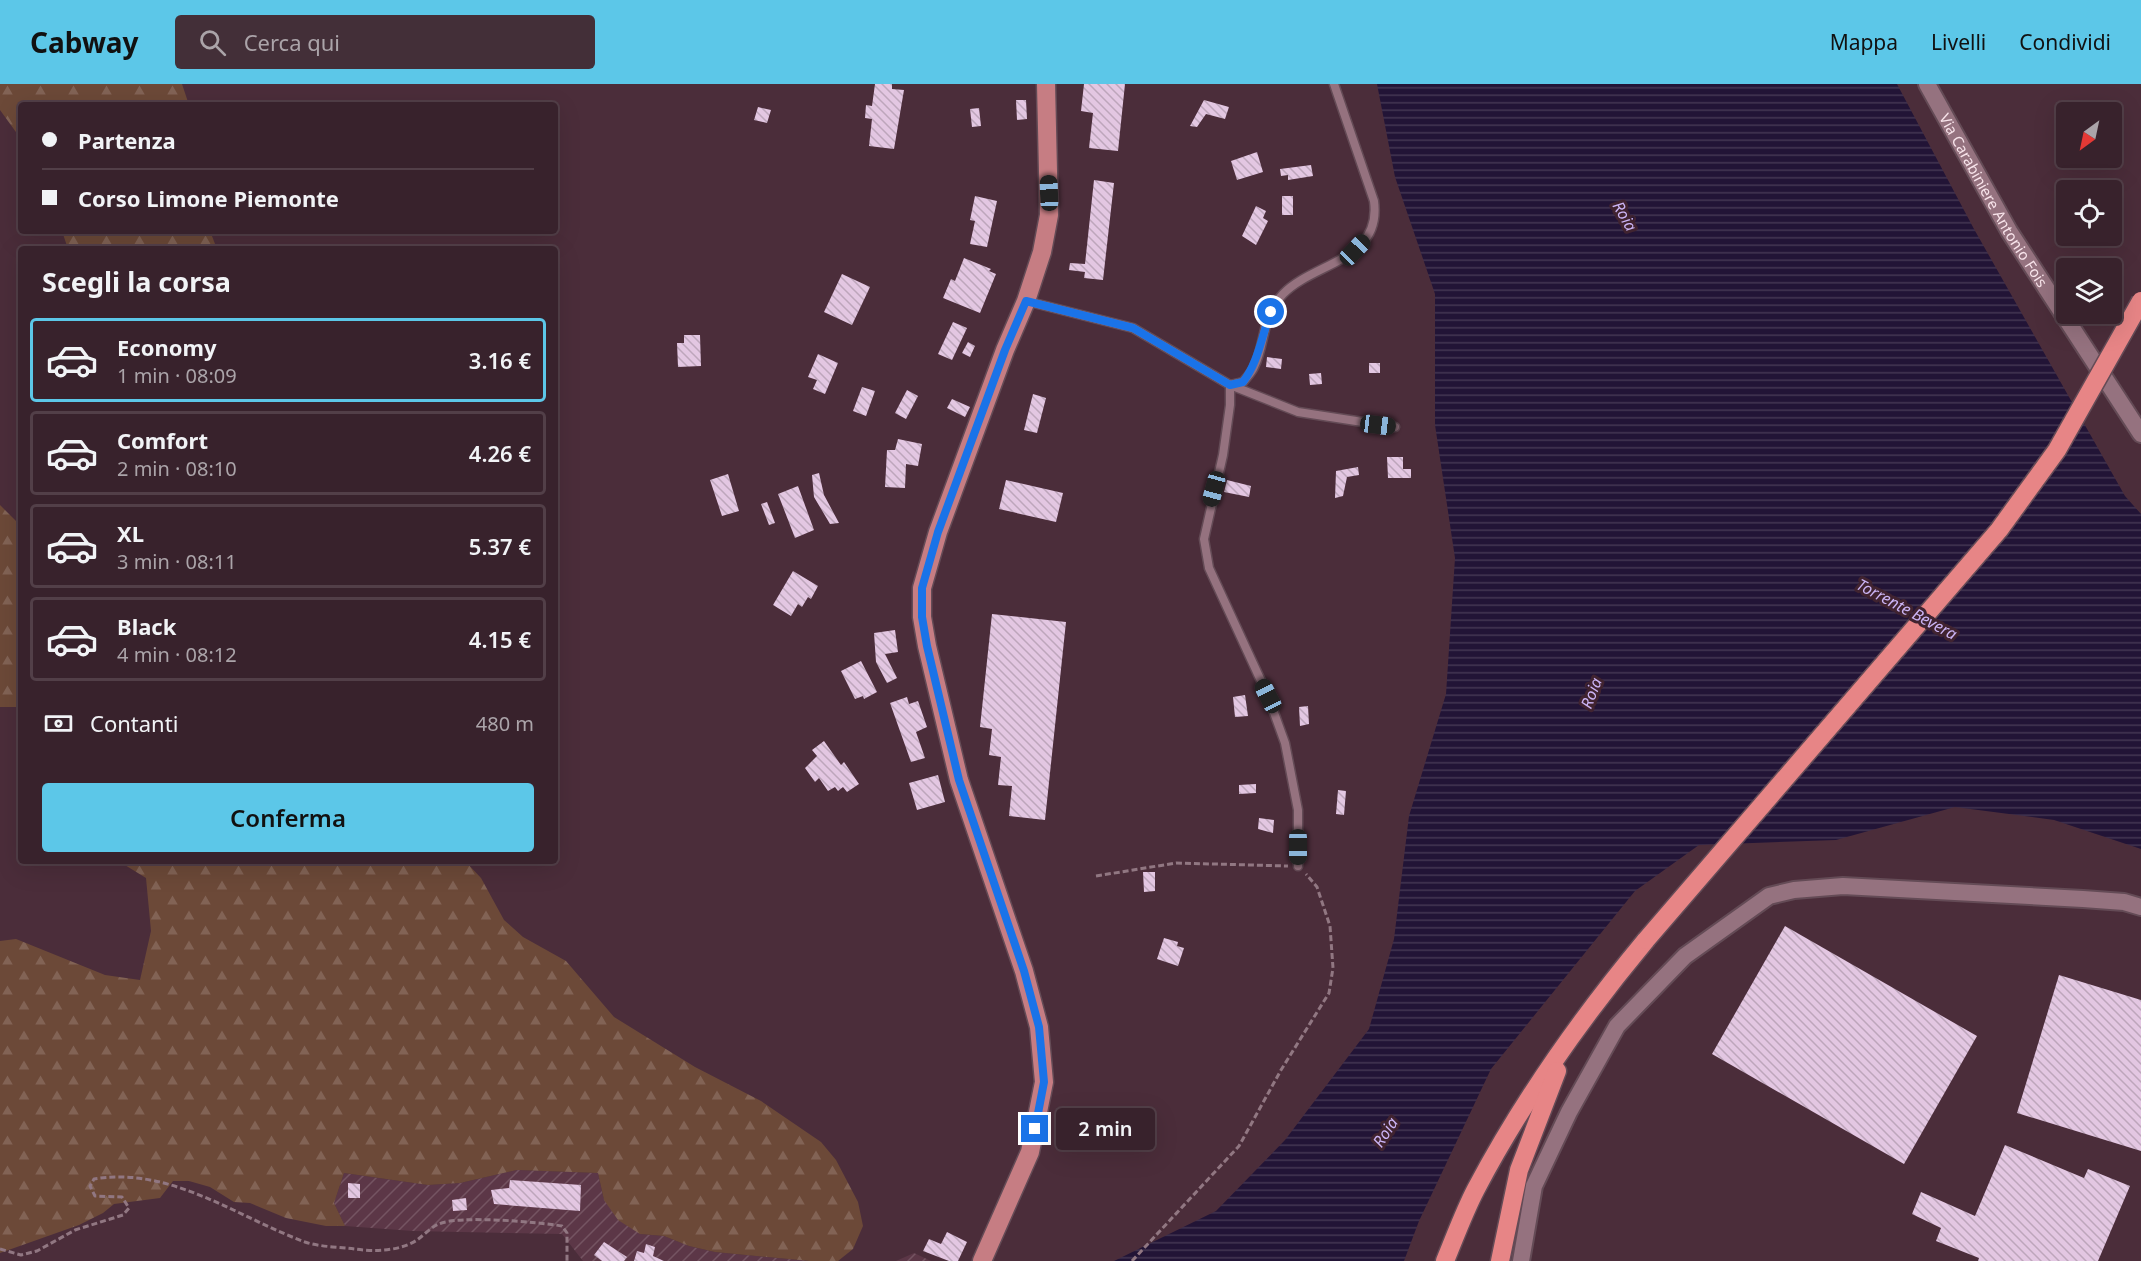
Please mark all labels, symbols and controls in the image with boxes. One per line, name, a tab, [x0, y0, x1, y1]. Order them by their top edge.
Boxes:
search box	[175, 15, 595, 69]
text: Cabway	[30, 23, 139, 61]
icon: search	[196, 26, 229, 59]
text: Cerca qui	[244, 27, 340, 57]
text: Mappa	[1830, 28, 1898, 56]
text: Livelli	[1931, 28, 1986, 56]
text: Condividi	[2019, 28, 2111, 56]
north arrow	[2056, 102, 2122, 168]
map controls	[2056, 102, 2122, 324]
street label: Via Carabiniere Antonio Fois	[1935, 110, 2053, 291]
text: Partenza	[78, 125, 176, 155]
car	[1039, 175, 1059, 211]
button: locate	[2056, 180, 2122, 246]
text: Corso Limone Piemonte	[78, 183, 339, 213]
water label: Roia	[1608, 197, 1642, 235]
car	[1336, 231, 1374, 269]
button: layers	[2056, 258, 2122, 324]
text: Scegli la corsa	[42, 263, 231, 300]
route start	[1257, 298, 1284, 325]
text: Economy	[117, 332, 216, 362]
icon: car	[45, 333, 99, 387]
text: 3.16 €	[469, 345, 531, 375]
text: 1 min · 08:09	[117, 362, 237, 389]
car	[1359, 414, 1397, 436]
text: Comfort	[117, 425, 208, 455]
icon: car	[45, 426, 99, 480]
text: 4.26 €	[469, 438, 531, 468]
text: 2 min · 08:10	[117, 455, 237, 482]
car	[1201, 469, 1227, 509]
text: XL	[117, 518, 144, 548]
icon: car	[45, 519, 99, 573]
text: 5.37 €	[469, 531, 531, 561]
text: 3 min · 08:11	[117, 548, 237, 575]
water label: Torrente Bevera	[1853, 573, 1961, 645]
text: Black	[117, 611, 176, 641]
icon: car	[45, 612, 99, 666]
text: 4.15 €	[469, 624, 531, 654]
text: 4 min · 08:12	[117, 641, 237, 668]
water label: Roia	[1575, 674, 1607, 712]
car	[1252, 676, 1284, 716]
icon: cash	[42, 707, 75, 740]
text: Contanti	[90, 708, 178, 738]
text: 480 m	[476, 710, 534, 737]
button: Conferma	[42, 783, 534, 852]
car	[1289, 829, 1307, 865]
callout: 2 min	[1056, 1108, 1155, 1150]
water label: Roia	[1367, 1113, 1403, 1151]
route end	[1021, 1115, 1048, 1142]
text: 2 min	[1078, 1115, 1133, 1142]

